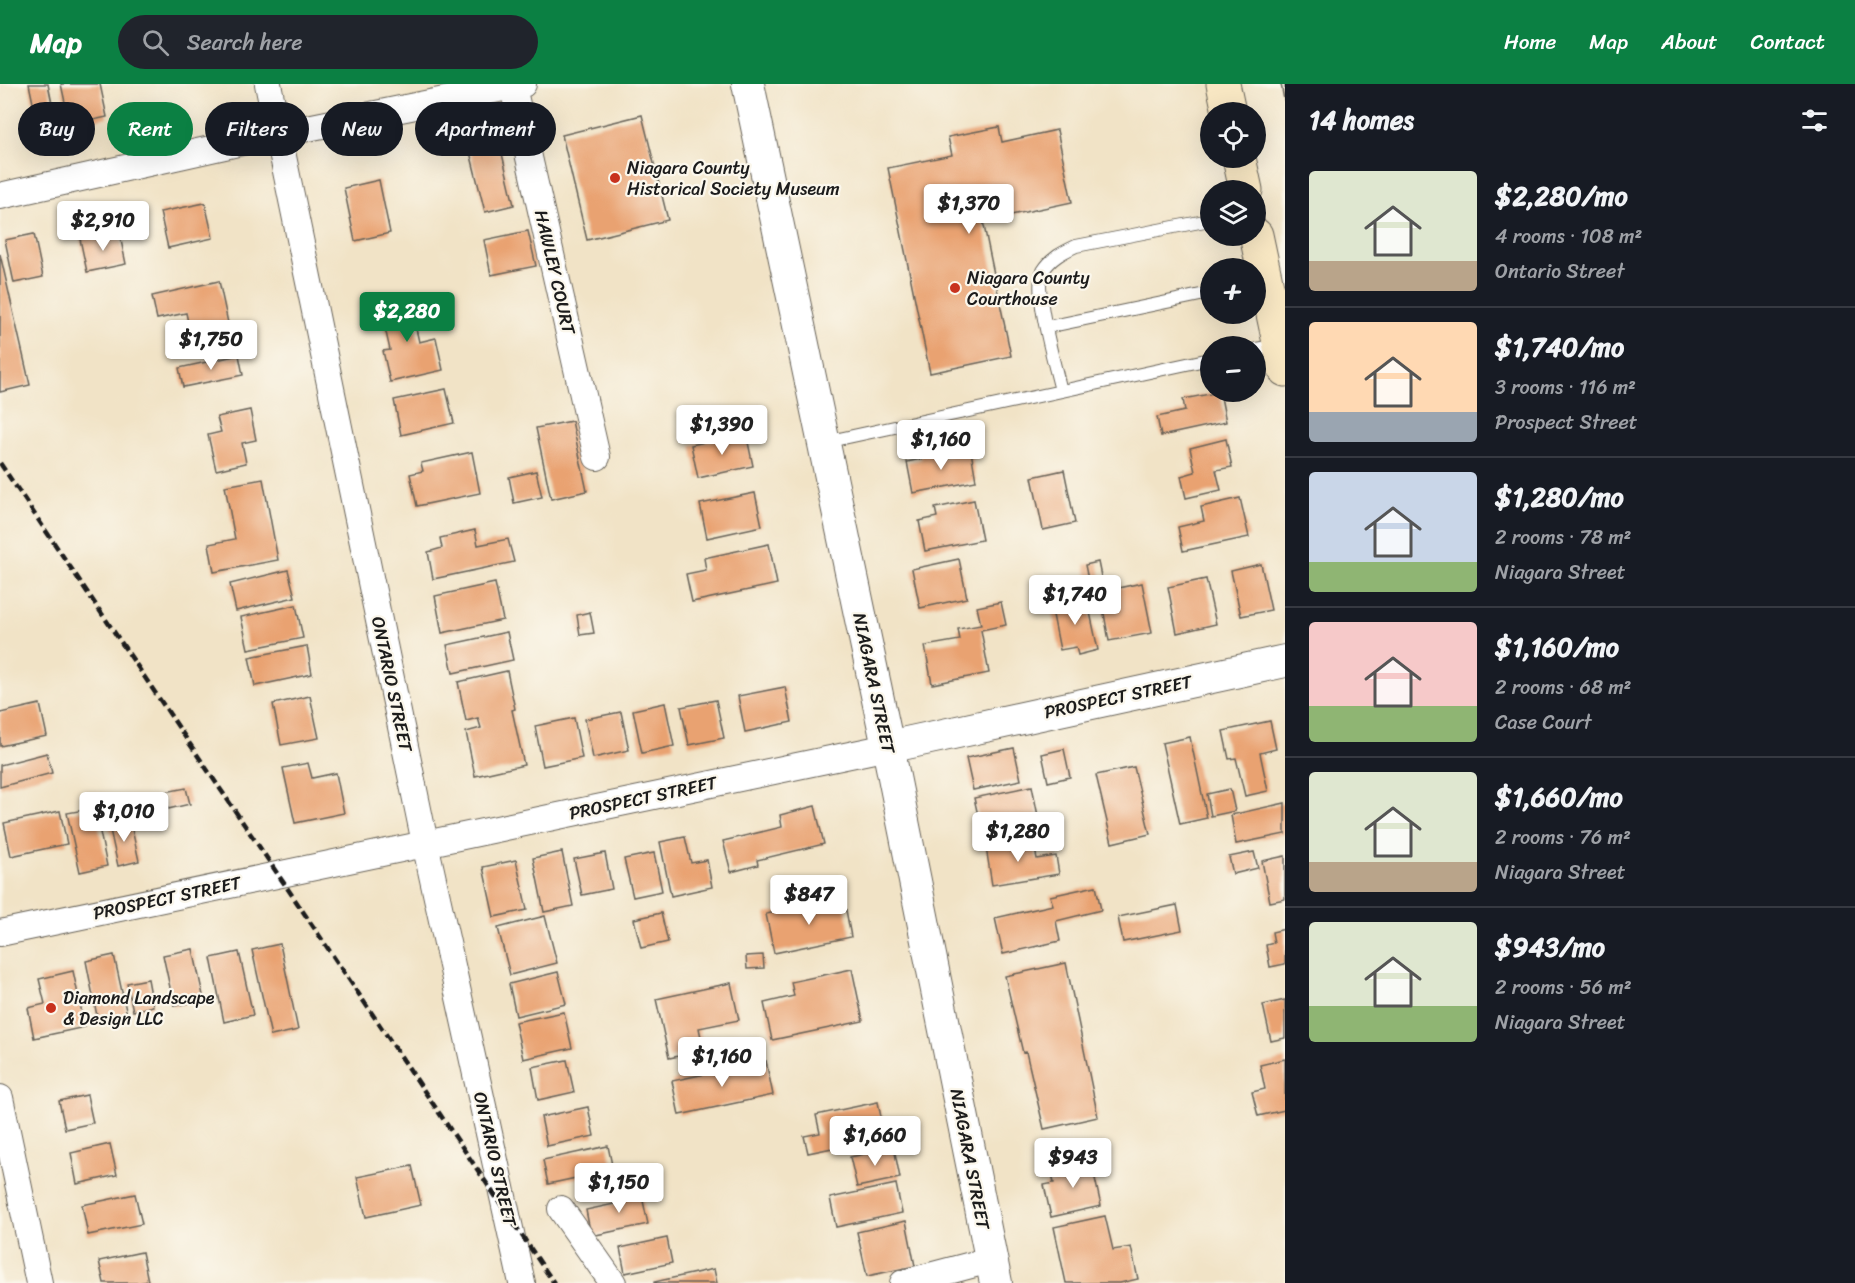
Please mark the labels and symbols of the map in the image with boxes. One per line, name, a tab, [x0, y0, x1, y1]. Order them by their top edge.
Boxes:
place label: Niagara County Historical Society Museum	[627, 152, 840, 205]
marker: Niagara County Historical Society Museum	[608, 171, 622, 185]
pin: $1,370	[920, 184, 1018, 235]
pin: $2,910	[54, 201, 152, 252]
street label: HAWLEY COURT	[525, 206, 585, 339]
place label: Niagara County Courthouse	[967, 262, 1090, 315]
marker: Niagara County Courthouse	[948, 281, 962, 295]
pin: $2,280	[358, 292, 456, 343]
pin: $1,750	[162, 320, 260, 371]
pin: $1,390	[673, 405, 771, 456]
pin: $1,160	[892, 420, 990, 471]
pin: $1,740	[1026, 575, 1124, 626]
street label: NIAGARA STREET	[843, 610, 905, 757]
street label: ONTARIO STREET	[362, 613, 422, 756]
street label: PROSPECT STREET	[1041, 666, 1196, 728]
street label: PROSPECT STREET	[566, 767, 721, 829]
pin: $1,010	[75, 792, 173, 843]
pin: $1,280	[969, 812, 1067, 863]
street label: PROSPECT STREET	[90, 867, 245, 929]
pin: $847	[773, 875, 845, 926]
place label: Diamond Landscape & Design LLC	[63, 982, 215, 1035]
marker: Diamond Landscape & Design LLC	[44, 1001, 58, 1015]
pin: $1,160	[673, 1037, 771, 1088]
street label: NIAGARA STREET	[941, 1086, 1000, 1233]
street label: ONTARIO STREET	[464, 1088, 526, 1231]
pin: $1,660	[826, 1116, 924, 1167]
pin: $943	[1037, 1138, 1109, 1189]
pin: $1,150	[570, 1163, 668, 1214]

